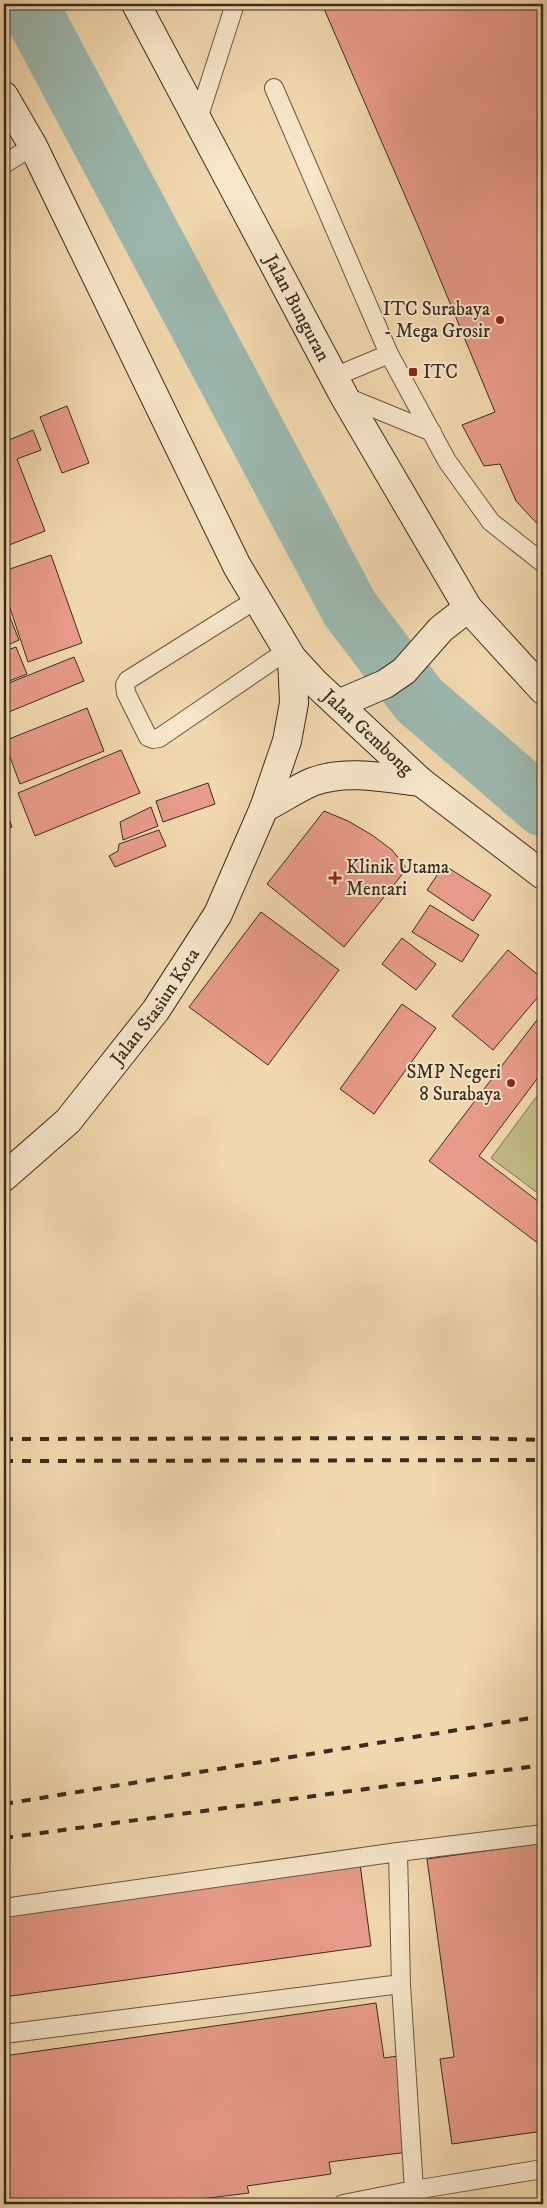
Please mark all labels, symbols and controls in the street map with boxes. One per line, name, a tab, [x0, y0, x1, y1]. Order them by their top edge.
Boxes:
street label: Jalan Bunguran	[259, 249, 335, 365]
place label: ITC Surabaya - Mega Grosir	[383, 298, 490, 343]
marker: ITC Surabaya - Mega Grosir	[494, 314, 506, 326]
place label: ITC	[423, 361, 458, 384]
marker: ITC	[407, 366, 419, 378]
street label: Jalan Gembong	[316, 683, 418, 781]
place label: Klinik Utama Mentari	[346, 856, 449, 901]
marker: Klinik Utama Mentari	[328, 871, 342, 885]
street label: Jalan Stasiun Kota	[104, 944, 204, 1071]
place label: SMP Negeri 8 Surabaya	[406, 1061, 501, 1106]
marker: SMP Negeri 8 Surabaya	[505, 1077, 517, 1089]

